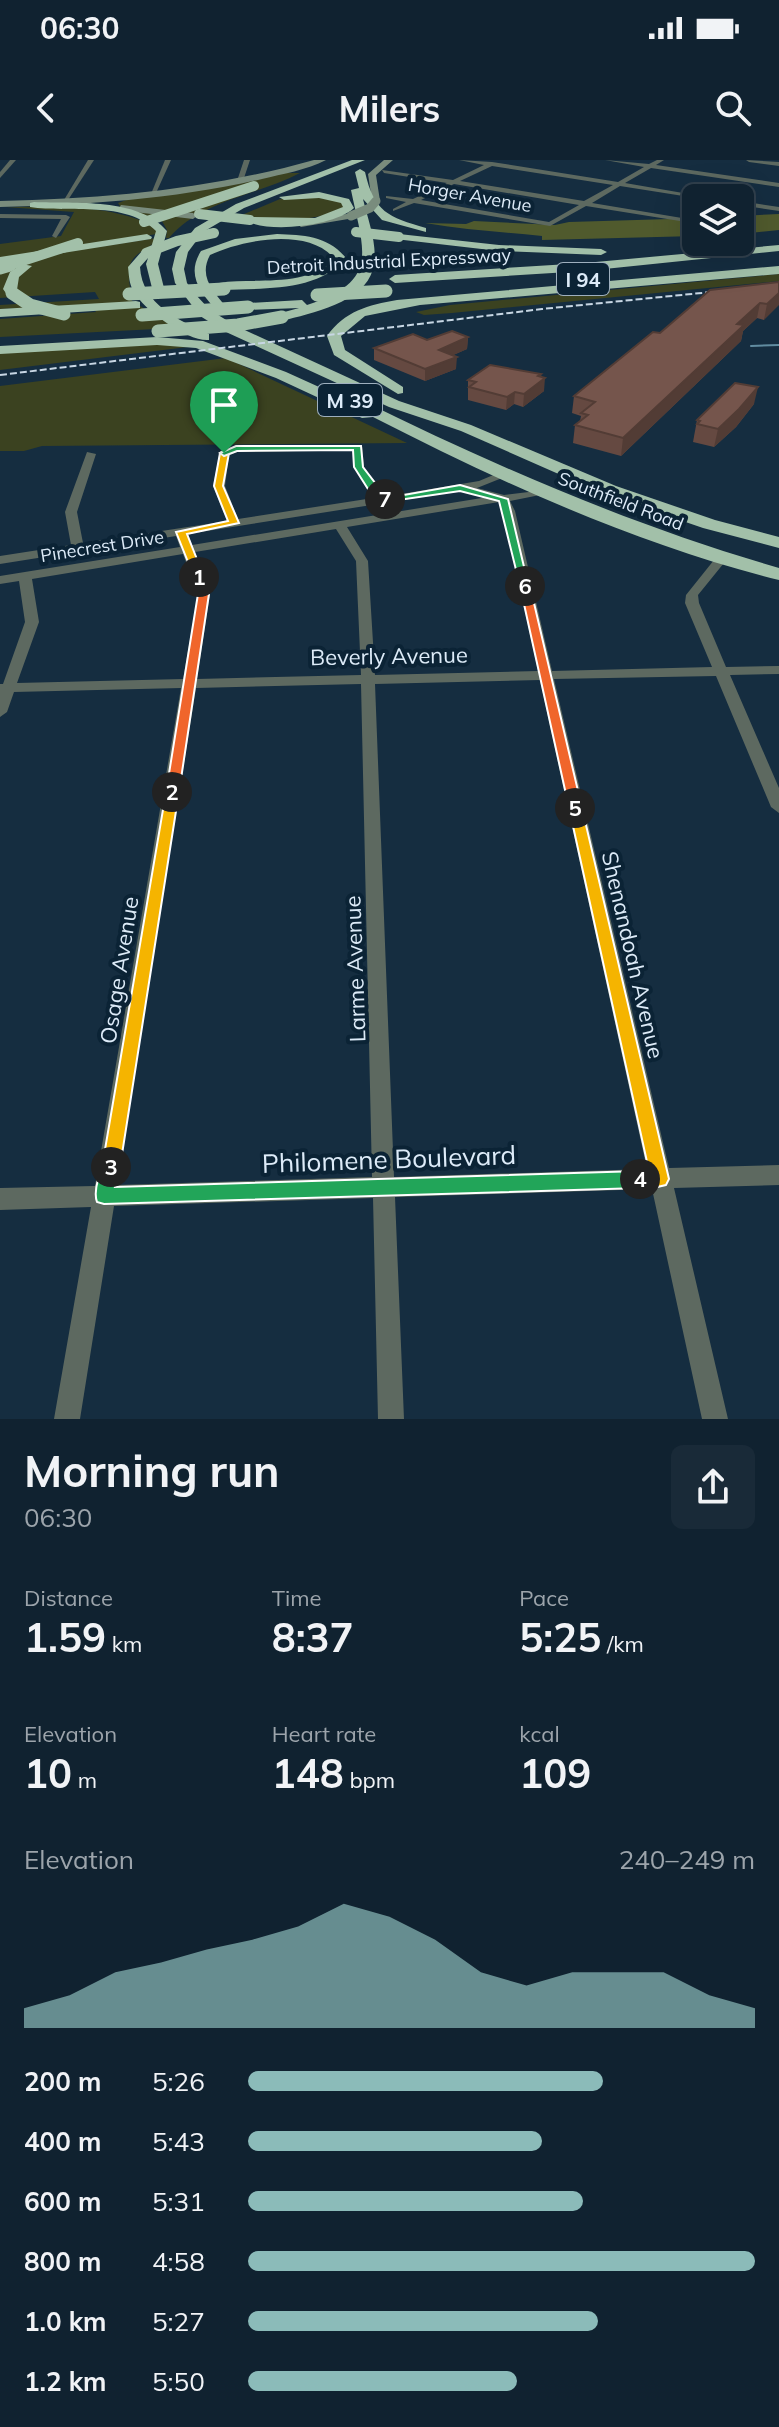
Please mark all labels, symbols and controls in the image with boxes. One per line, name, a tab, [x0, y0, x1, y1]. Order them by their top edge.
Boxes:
text: 06:30	[40, 9, 119, 47]
icon: back	[24, 86, 68, 130]
text: Milers	[339, 86, 440, 131]
icon: search	[711, 86, 755, 130]
street label: Horger Avenue	[406, 173, 534, 217]
map controls	[682, 184, 754, 256]
button: layers	[682, 184, 754, 256]
street label: Detroit Industrial Expressway	[266, 243, 512, 279]
road number: I 94	[557, 263, 609, 295]
pin	[190, 371, 258, 453]
icon: arrive	[202, 383, 246, 427]
road number: M 39	[318, 384, 382, 416]
street label: Southfield Road	[555, 466, 687, 536]
pin: 7	[365, 479, 405, 519]
text: 7	[378, 485, 392, 513]
street label: Pinecrest Drive	[39, 525, 165, 567]
pin: 1	[179, 557, 219, 597]
text: 1	[192, 563, 206, 591]
pin: 6	[505, 566, 545, 606]
text: 6	[518, 572, 532, 600]
street label: Beverly Avenue	[310, 641, 468, 671]
pin: 2	[152, 772, 192, 812]
text: 2	[165, 778, 179, 806]
pin: 5	[555, 788, 595, 828]
text: 5	[568, 794, 582, 822]
street label: Shenandoah Avenue	[596, 849, 670, 1061]
street label: Osage Avenue	[94, 894, 144, 1046]
street label: Larme Avenue	[338, 895, 372, 1043]
street label: Philomene Boulevard	[261, 1138, 517, 1180]
pin: 3	[91, 1147, 131, 1187]
text: 3	[104, 1153, 118, 1181]
pin: 4	[620, 1159, 660, 1199]
text: 4	[633, 1165, 647, 1193]
text: Morning run	[24, 1443, 280, 1498]
button: share	[671, 1445, 755, 1529]
text: 06:30	[24, 1501, 92, 1534]
text: Distance	[24, 1584, 113, 1612]
text: Time	[272, 1584, 321, 1612]
text: Pace	[519, 1584, 569, 1612]
text: 1.59	[24, 1612, 106, 1662]
text: 8:37	[272, 1612, 354, 1662]
text: 5:25	[519, 1612, 601, 1662]
text: km	[106, 1630, 142, 1658]
text: /km	[601, 1630, 644, 1658]
text: Elevation	[24, 1720, 117, 1748]
text: Heart rate	[272, 1720, 376, 1748]
text: kcal	[519, 1720, 560, 1748]
text: 10	[24, 1748, 72, 1798]
text: 148	[272, 1748, 344, 1798]
text: 109	[519, 1748, 591, 1798]
text: m	[72, 1766, 97, 1794]
text: bpm	[344, 1766, 395, 1794]
text: Elevation	[24, 1843, 134, 1876]
text: 240–249 m	[619, 1843, 755, 1876]
text: 200 m	[24, 2065, 101, 2098]
text: 5:26	[152, 2065, 205, 2098]
text: 400 m	[24, 2125, 101, 2158]
text: 5:43	[152, 2125, 205, 2158]
text: 600 m	[24, 2185, 101, 2218]
text: 5:31	[152, 2185, 205, 2218]
text: 800 m	[24, 2245, 101, 2278]
text: 4:58	[152, 2245, 205, 2278]
text: 1.0 km	[24, 2305, 107, 2338]
text: 5:27	[152, 2305, 205, 2338]
text: 1.2 km	[24, 2365, 107, 2398]
text: 5:50	[152, 2365, 205, 2398]

